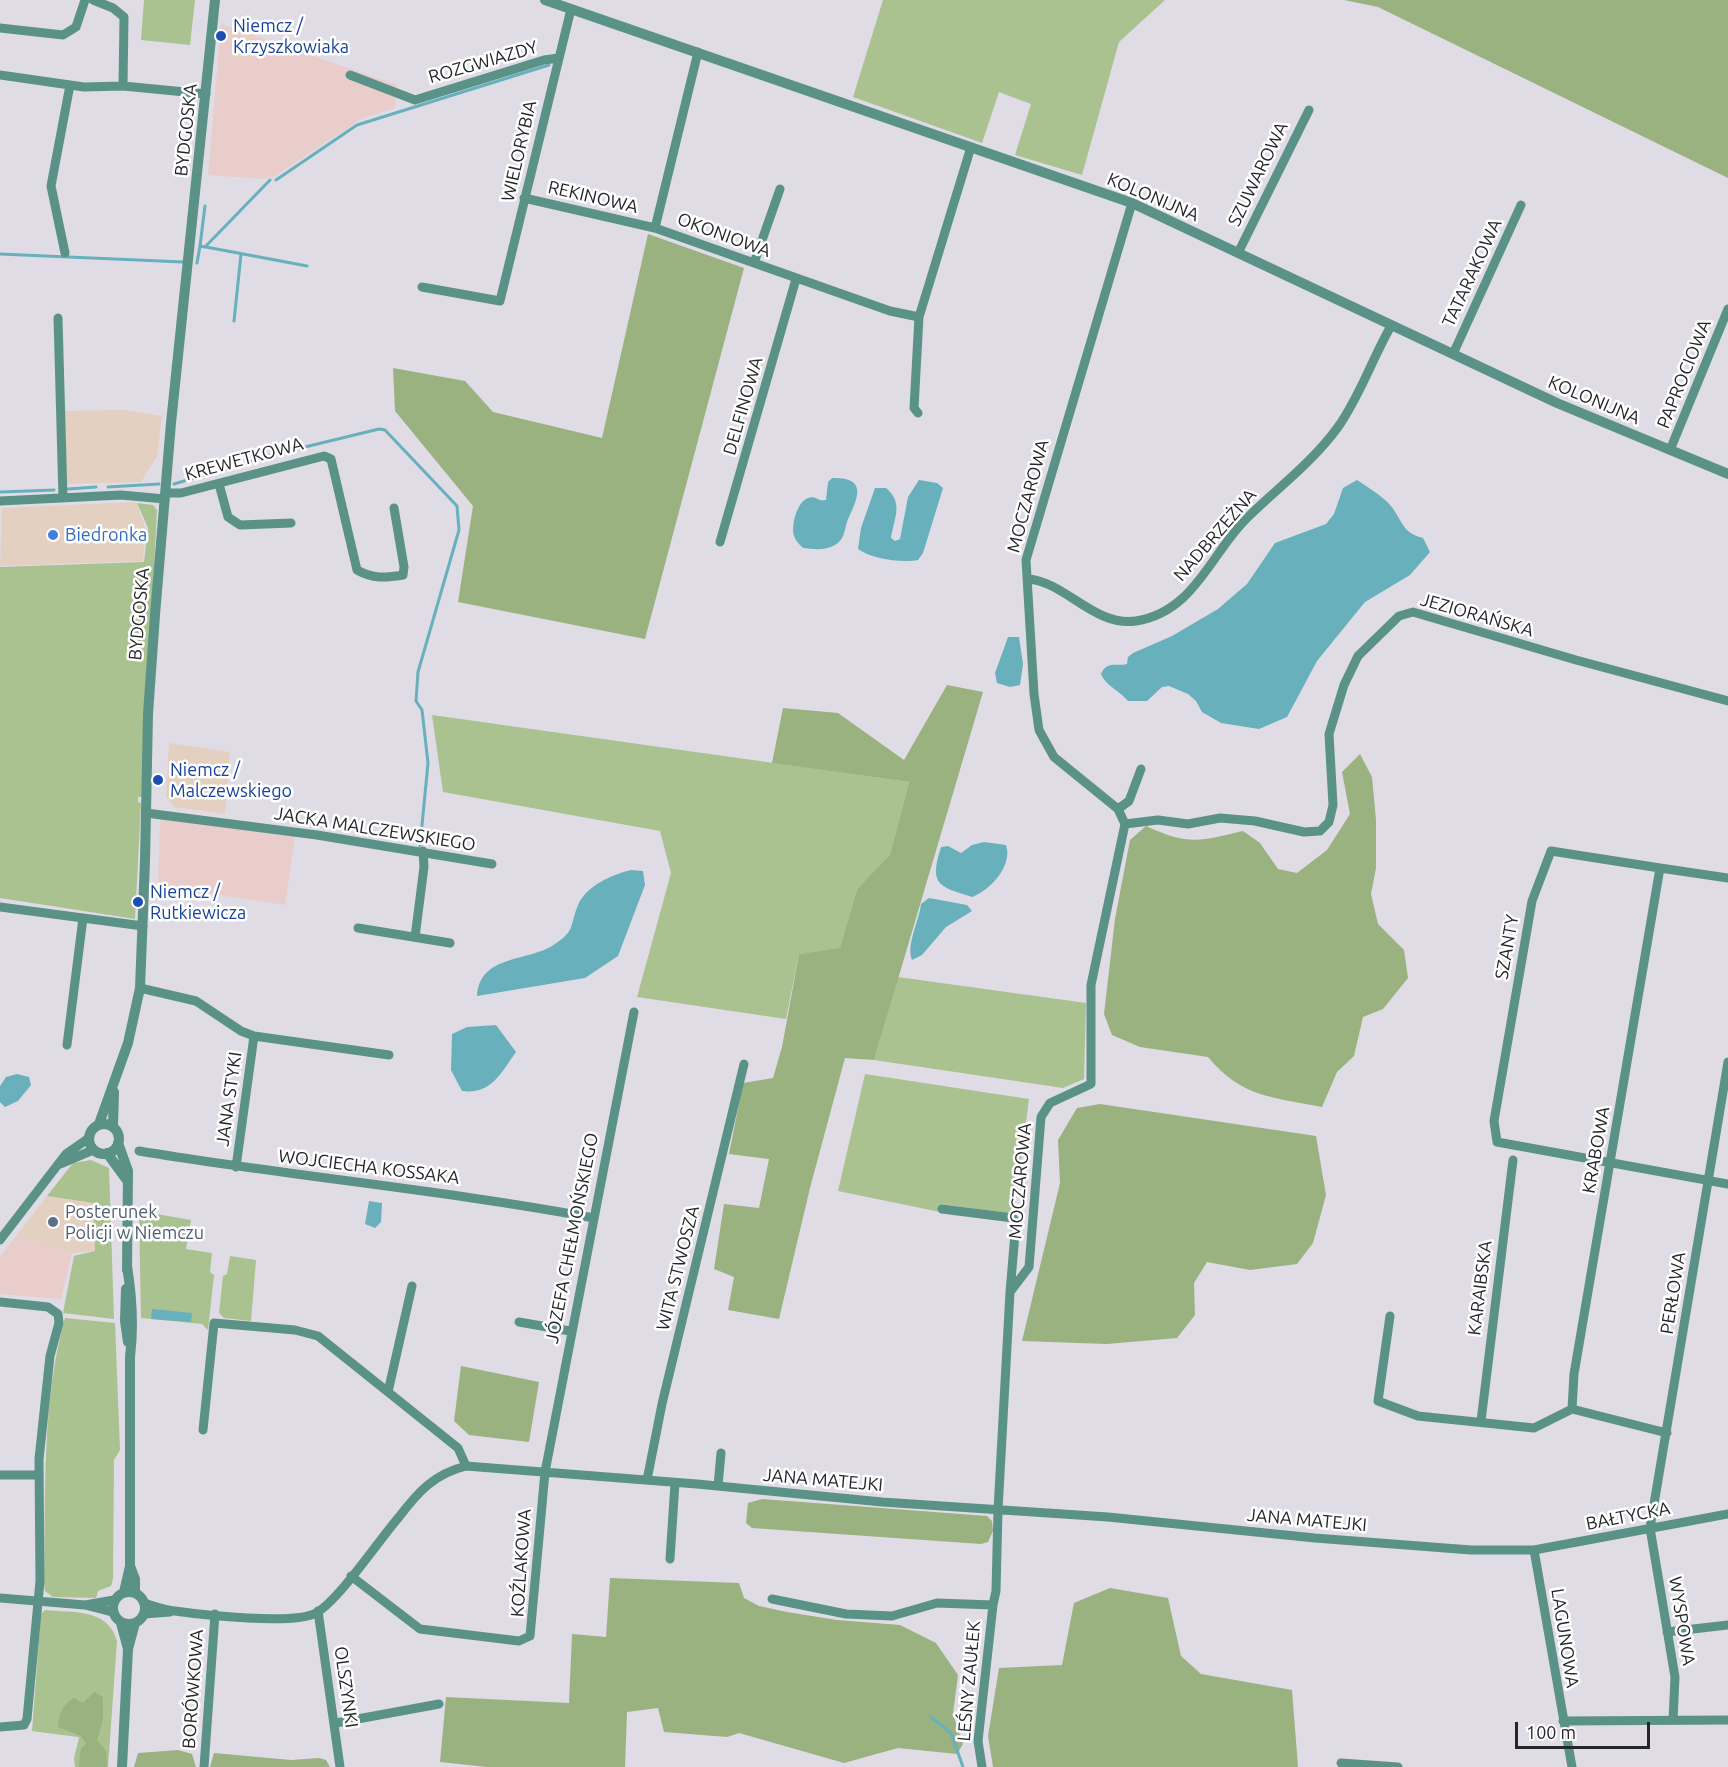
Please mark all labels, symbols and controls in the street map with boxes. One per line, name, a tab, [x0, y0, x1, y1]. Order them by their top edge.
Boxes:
place label: Niemcz / Krzyszkowiaka	[233, 15, 349, 57]
marker: Niemcz / Krzyszkowiaka	[214, 29, 228, 43]
street label: ROZGWIAZDY	[426, 36, 540, 88]
street label: BYDGOSKA	[170, 83, 202, 177]
street label: WIELORYBIA	[497, 98, 541, 204]
street label: SZUWAROWA	[1223, 118, 1293, 230]
street label: KOLONIJNA	[1104, 168, 1202, 226]
street label: REKINOWA	[546, 176, 640, 218]
street label: OKONIOWA	[674, 208, 774, 262]
street label: TATARAKOWA	[1438, 216, 1506, 330]
street label: PAPROCIOWA	[1652, 316, 1716, 432]
street label: DELFINOWA	[719, 354, 767, 458]
street label: KOLONIJNA	[1545, 371, 1643, 429]
street label: KREWETKOWA	[182, 433, 306, 485]
street label: MOCZAROWA	[1003, 437, 1053, 555]
street label: NADBRZEŻNA	[1169, 484, 1261, 586]
place label: Biedronka	[65, 524, 147, 546]
marker: Biedronka	[46, 528, 60, 542]
street label: BYDGOSKA	[124, 567, 154, 661]
street label: JEZIORAŃSKA	[1418, 589, 1536, 641]
place label: Niemcz / Malczewskiego	[170, 759, 292, 802]
marker: Niemcz / Malczewskiego	[151, 773, 165, 787]
street label: JACKA MALCZEWSKIEGO	[273, 802, 477, 856]
place label: Niemcz / Rutkiewicza	[150, 881, 246, 924]
marker: Niemcz / Rutkiewicza	[131, 895, 145, 909]
street label: SZANTY	[1491, 913, 1523, 981]
street label: JANA STYKI	[212, 1050, 246, 1148]
street label: KRABOWA	[1578, 1105, 1614, 1195]
street label: MOCZAROWA	[1004, 1122, 1036, 1240]
street label: JÓZEFA CHEŁMOŃSKIEGO	[541, 1131, 603, 1345]
street label: WOJCIECHA KOSSAKA	[277, 1145, 461, 1189]
place label: Posterunek Policji w Niemczu	[65, 1201, 204, 1244]
street label: WITA STWOSZA	[652, 1203, 704, 1333]
marker: Posterunek Policji w Niemczu	[46, 1215, 60, 1229]
street label: KARAIBSKA	[1463, 1239, 1497, 1337]
street label: PERŁOWA	[1656, 1250, 1690, 1336]
street label: JANA MATEJKI	[762, 1464, 884, 1496]
street label: BAŁTYCKA	[1584, 1497, 1672, 1535]
street label: JANA MATEJKI	[1246, 1504, 1368, 1536]
street label: KOŹLAKOWA	[506, 1508, 536, 1618]
street label: WYSPOWA	[1664, 1575, 1700, 1667]
street label: LAGUNOWA	[1546, 1587, 1584, 1689]
street label: LEŚNY ZAUŁEK	[953, 1620, 985, 1742]
street label: BORÓWKOWA	[178, 1629, 208, 1749]
street label: OLSZYNKI	[330, 1645, 362, 1729]
scale bar	[1518, 1710, 1653, 1748]
text: 100 m	[1526, 1722, 1576, 1742]

